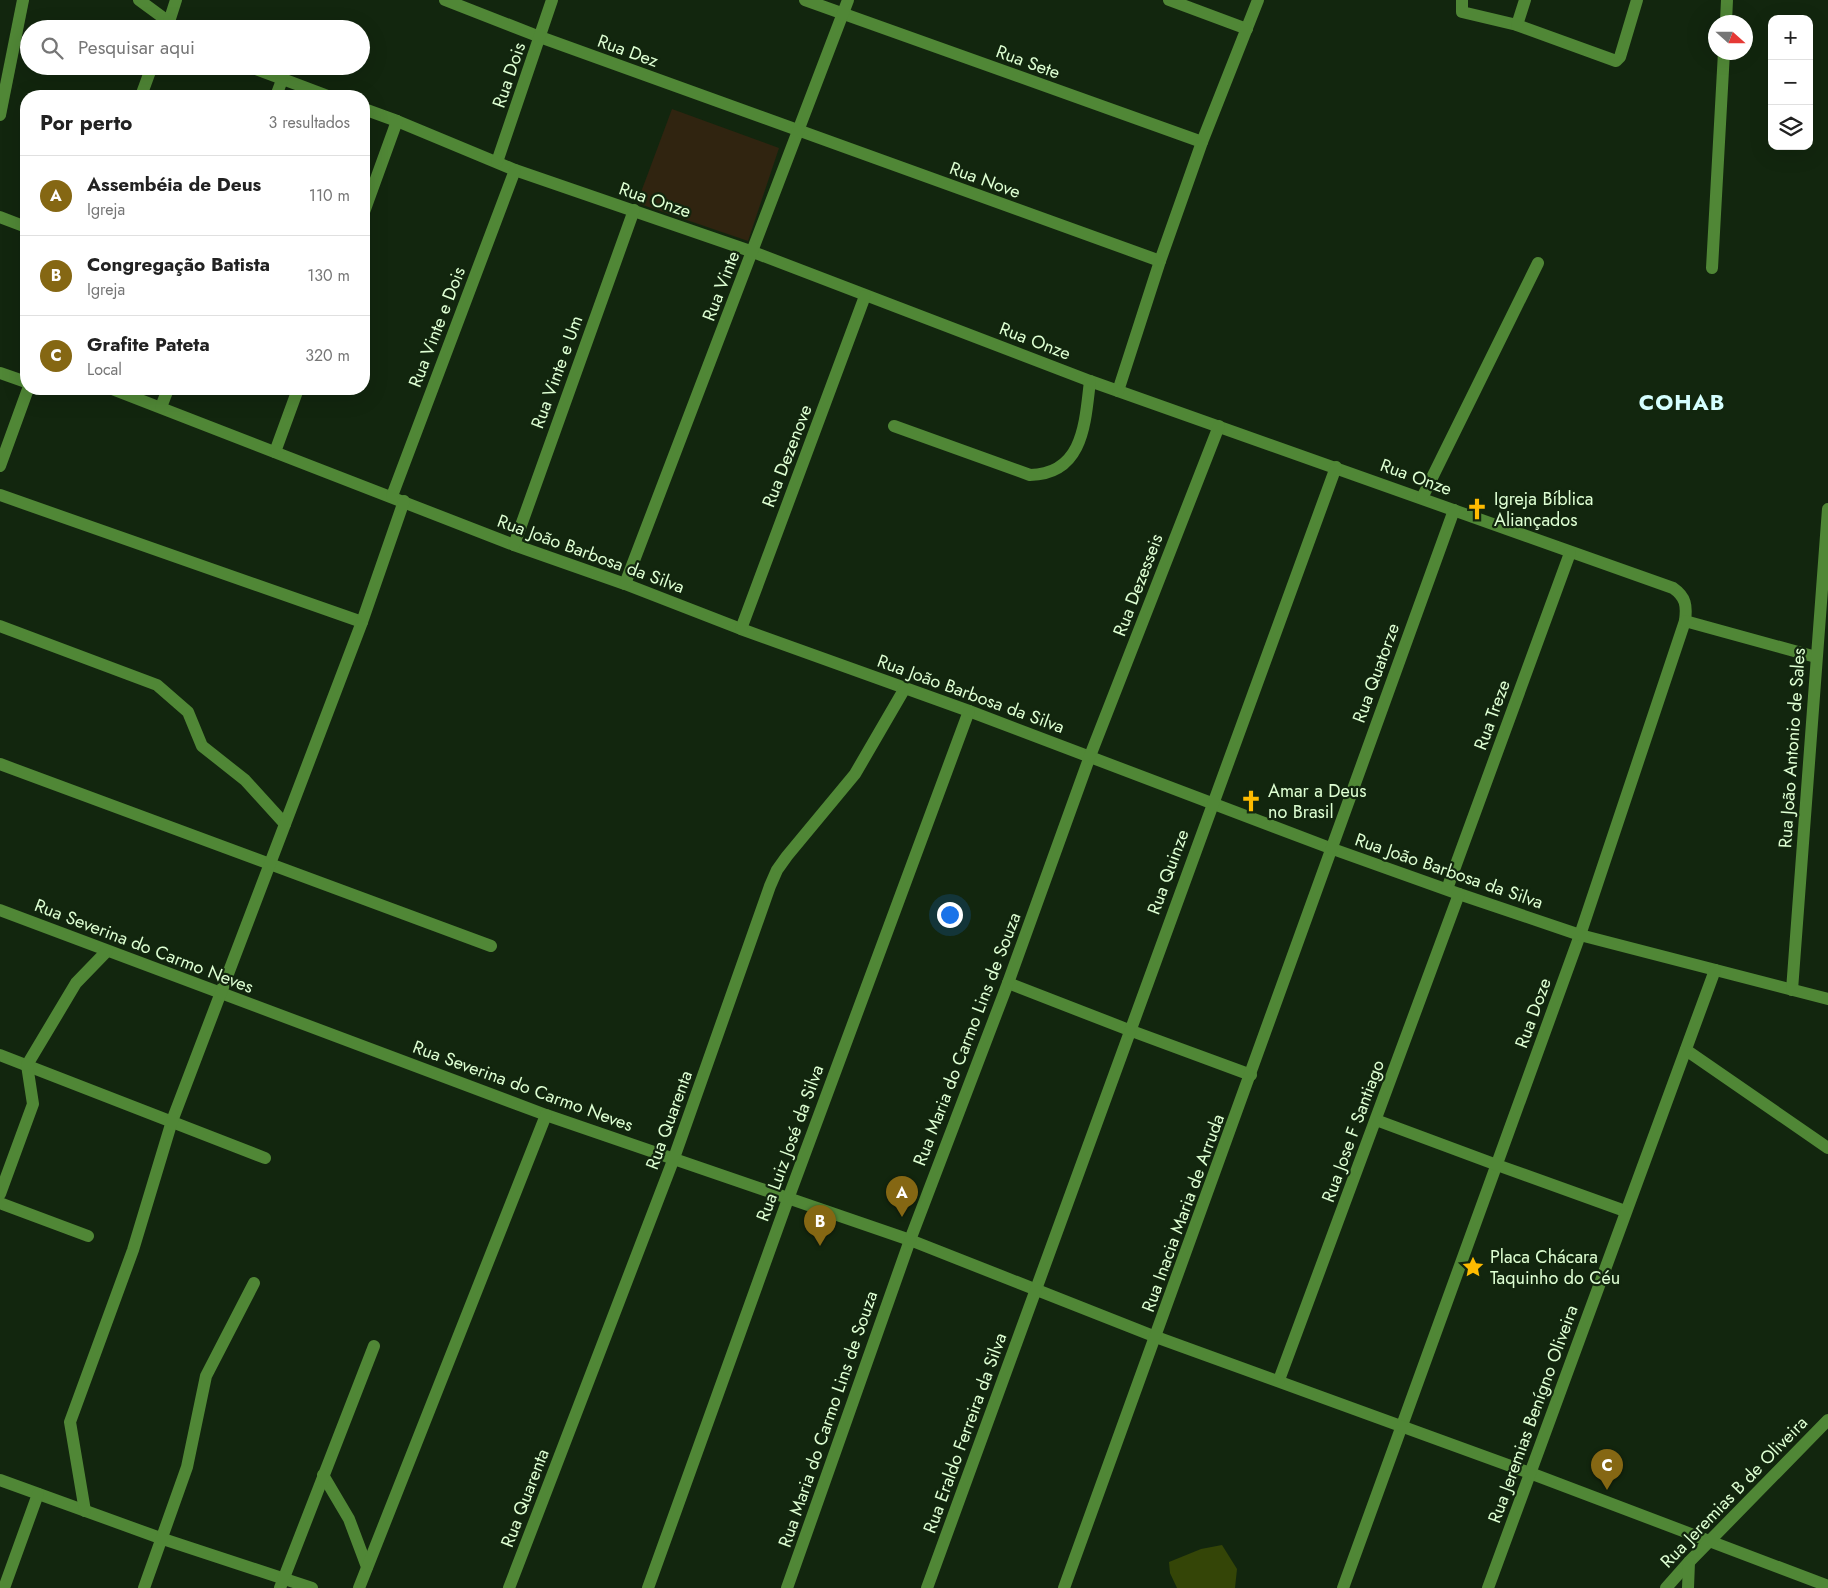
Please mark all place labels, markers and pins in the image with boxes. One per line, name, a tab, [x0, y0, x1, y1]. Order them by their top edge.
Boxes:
place label: Igreja Bíblica Aliançados	[1494, 486, 1593, 533]
church icon: Igreja Bíblica Aliançados	[1464, 496, 1490, 522]
place label: Amar a Deus no Brasil	[1268, 778, 1366, 825]
church icon: Amar a Deus no Brasil	[1238, 788, 1264, 814]
pin: A	[886, 1176, 918, 1217]
pin: B	[804, 1205, 836, 1246]
place label: Placa Chácara Taquinho do Céu	[1490, 1244, 1620, 1291]
place icon: Placa Chácara Taquinho do Céu	[1460, 1254, 1486, 1280]
pin: C	[1591, 1449, 1623, 1490]

